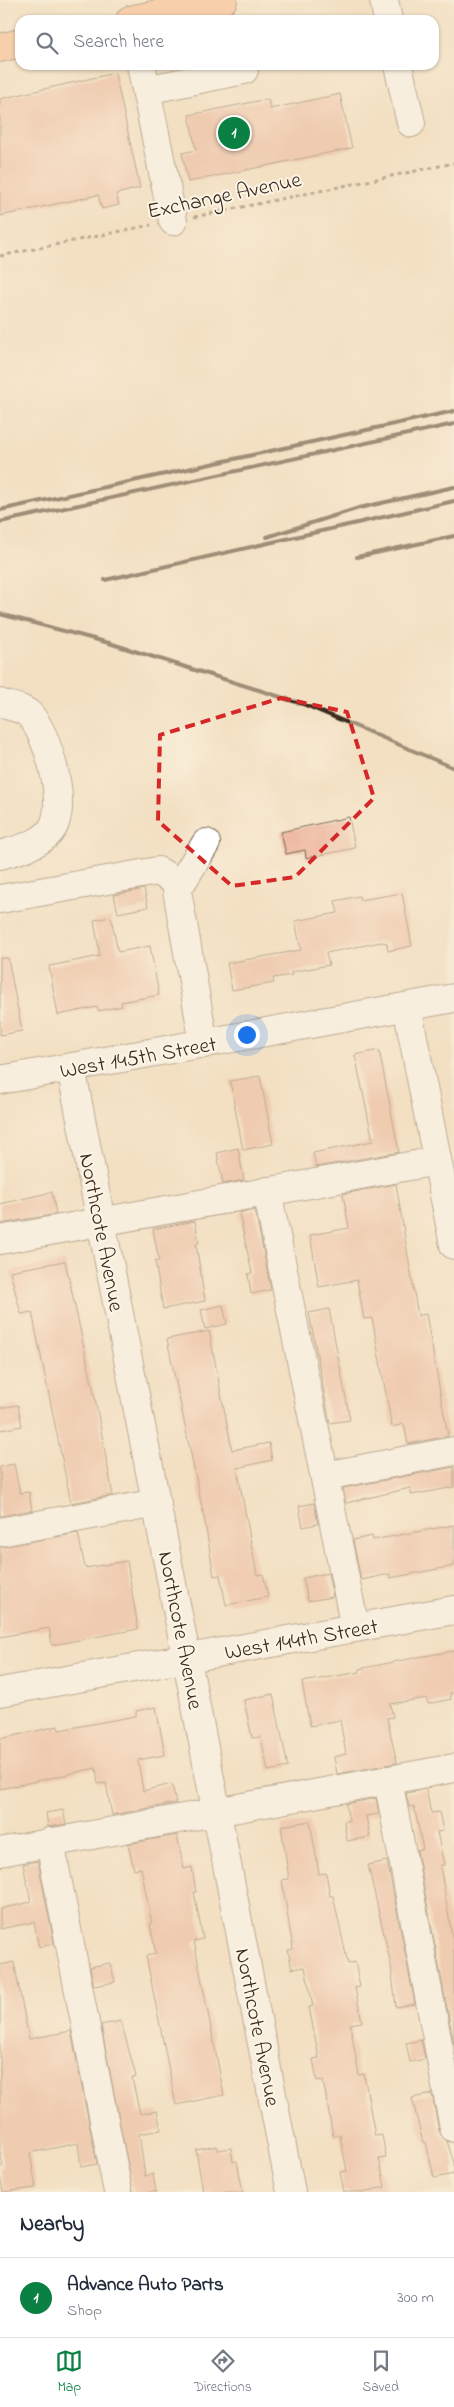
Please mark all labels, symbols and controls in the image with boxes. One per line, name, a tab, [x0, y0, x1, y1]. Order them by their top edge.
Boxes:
search box	[15, 15, 439, 70]
icon: search	[33, 29, 61, 57]
text: Search here	[73, 29, 164, 56]
pin: 1	[218, 114, 250, 152]
street label: Exchange Avenue	[145, 165, 305, 230]
your location	[234, 1022, 260, 1048]
street label: West 145th Street	[58, 1029, 220, 1088]
street label: Northcote Avenue	[69, 1151, 131, 1315]
street label: Northcote Avenue	[148, 1549, 210, 1713]
street label: West 144th Street	[222, 1612, 381, 1670]
street label: Northcote Avenue	[225, 1946, 287, 2110]
text: Nearby	[20, 2210, 84, 2240]
text: Advance Auto Parts	[67, 2272, 224, 2299]
text: 1	[33, 2286, 39, 2310]
text: 300 m	[397, 2286, 434, 2310]
text: Shop	[67, 2299, 102, 2323]
tab: Map	[55, 2347, 83, 2398]
tab: Directions	[194, 2347, 252, 2398]
tab: Saved	[362, 2347, 399, 2398]

